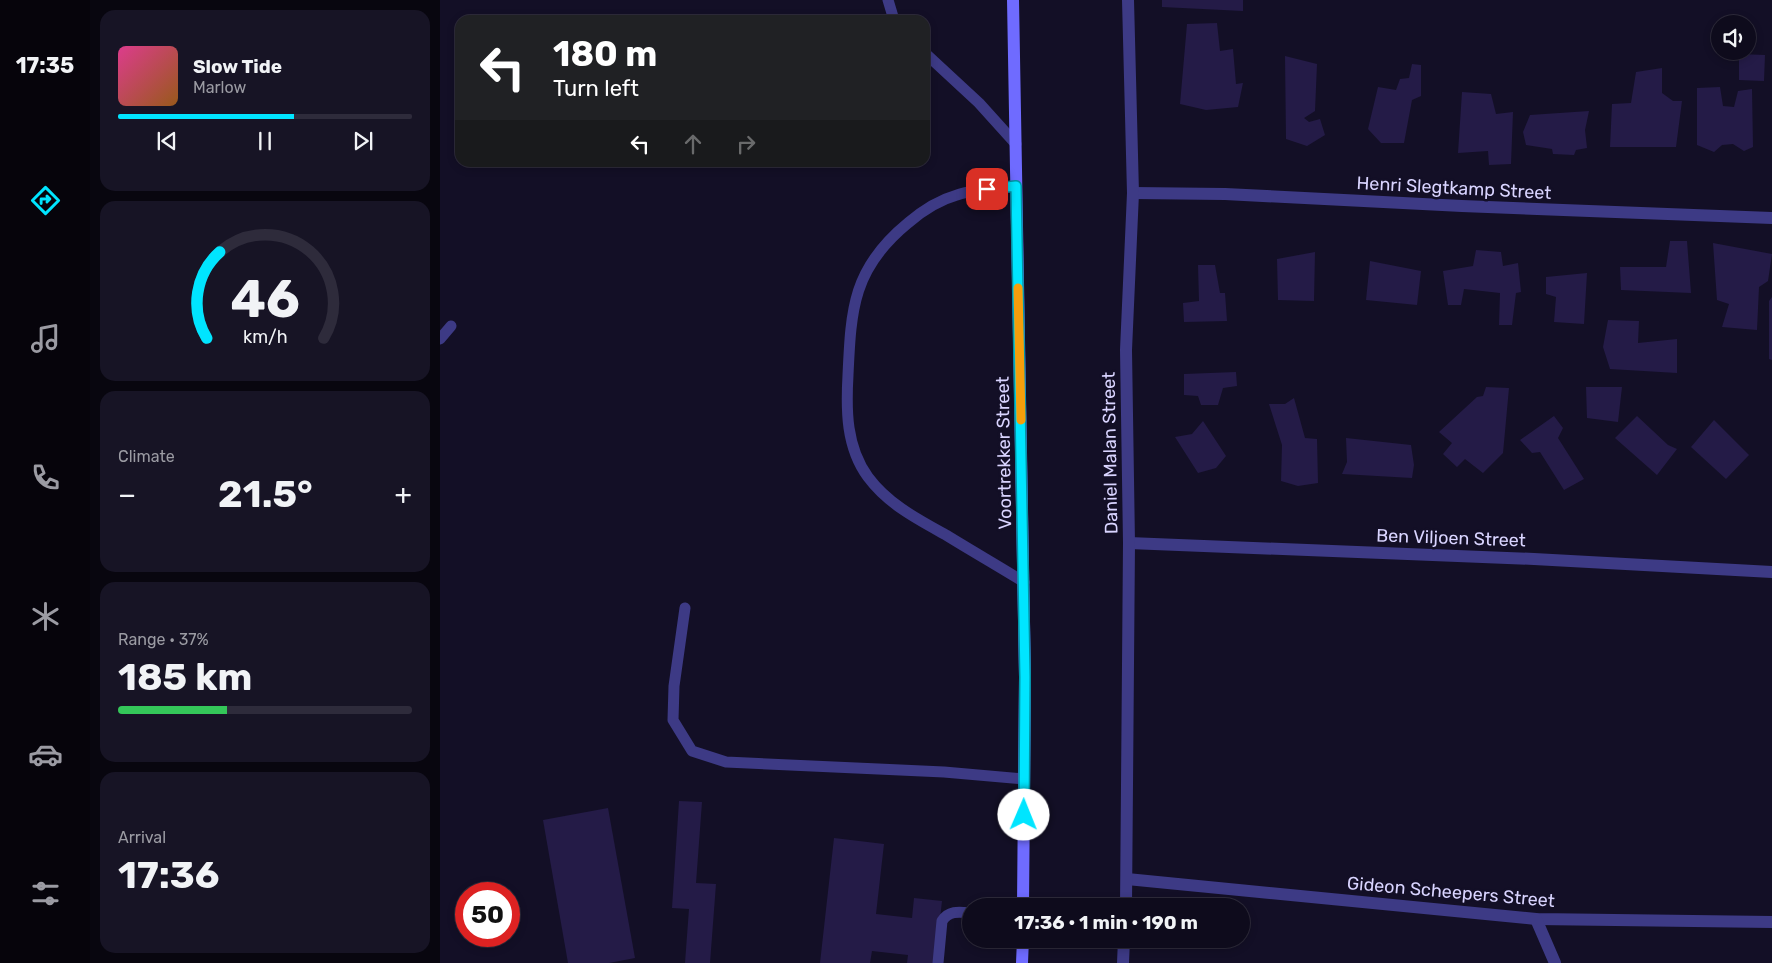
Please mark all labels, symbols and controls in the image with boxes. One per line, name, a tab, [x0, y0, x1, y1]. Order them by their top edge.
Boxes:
map controls	[1711, 15, 1756, 60]
button: sound	[1711, 15, 1756, 60]
text: 180 m	[553, 33, 657, 75]
icon: left	[470, 35, 535, 100]
text: 17:35	[16, 52, 74, 79]
text: Slow Tide	[193, 55, 282, 78]
text: Turn left	[553, 75, 639, 102]
text: Marlow	[193, 78, 246, 97]
icon: previous	[153, 127, 181, 155]
icon: pause	[251, 127, 279, 155]
icon: next	[349, 127, 377, 155]
icon: left	[626, 130, 654, 158]
icon: ahead	[679, 130, 707, 158]
icon: right	[732, 130, 760, 158]
pin	[966, 168, 1008, 210]
street label: Henri Slegtkamp Street	[1356, 172, 1552, 204]
icon: arrive	[973, 175, 1001, 203]
icon: directions	[28, 183, 63, 218]
text: 46	[230, 268, 300, 330]
icon: music	[28, 321, 63, 356]
text: km/h	[243, 326, 287, 347]
street label: Daniel Malan Street	[1098, 372, 1122, 534]
street label: Voortrekker Street	[992, 376, 1016, 530]
text: Climate	[118, 447, 175, 466]
icon: phone	[28, 460, 63, 495]
text: 21.5°	[218, 471, 313, 517]
text: −	[118, 478, 136, 511]
text: +	[395, 478, 412, 511]
street label: Ben Viljoen Street	[1376, 524, 1526, 552]
icon: climate	[28, 599, 63, 634]
text: Range · 37%	[118, 630, 209, 649]
text: 185 km	[118, 654, 252, 700]
icon: car	[28, 737, 63, 772]
position arrow	[997, 788, 1049, 840]
text: Arrival	[118, 828, 166, 847]
text: 17:36	[118, 852, 220, 898]
street label: Gideon Scheepers Street	[1346, 872, 1556, 912]
icon: filters	[28, 876, 63, 911]
speed limit sign: 50	[455, 882, 520, 947]
text: 17:36 · 1 min · 190 m	[1014, 911, 1198, 934]

